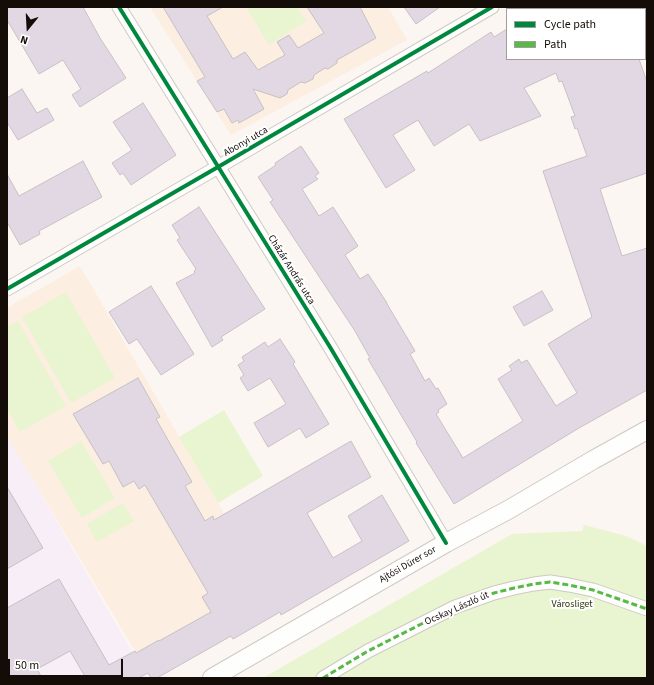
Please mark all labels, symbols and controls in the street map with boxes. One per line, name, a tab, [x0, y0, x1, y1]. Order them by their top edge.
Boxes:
north arrow	[8, 8, 48, 48]
legend	[506, 8, 646, 60]
text: Cycle path	[544, 16, 596, 33]
text: N	[18, 32, 30, 48]
text: Path	[544, 36, 567, 53]
street label: Abonyi utca	[222, 125, 270, 159]
street label: Cházár András utca	[265, 233, 317, 307]
street label: Ajtósi Dürer sor	[377, 544, 439, 586]
street label: Ocskay László út	[423, 589, 491, 629]
park label: Városliget	[551, 599, 593, 611]
scale bar	[10, 651, 125, 677]
text: 50 m	[15, 657, 39, 674]

